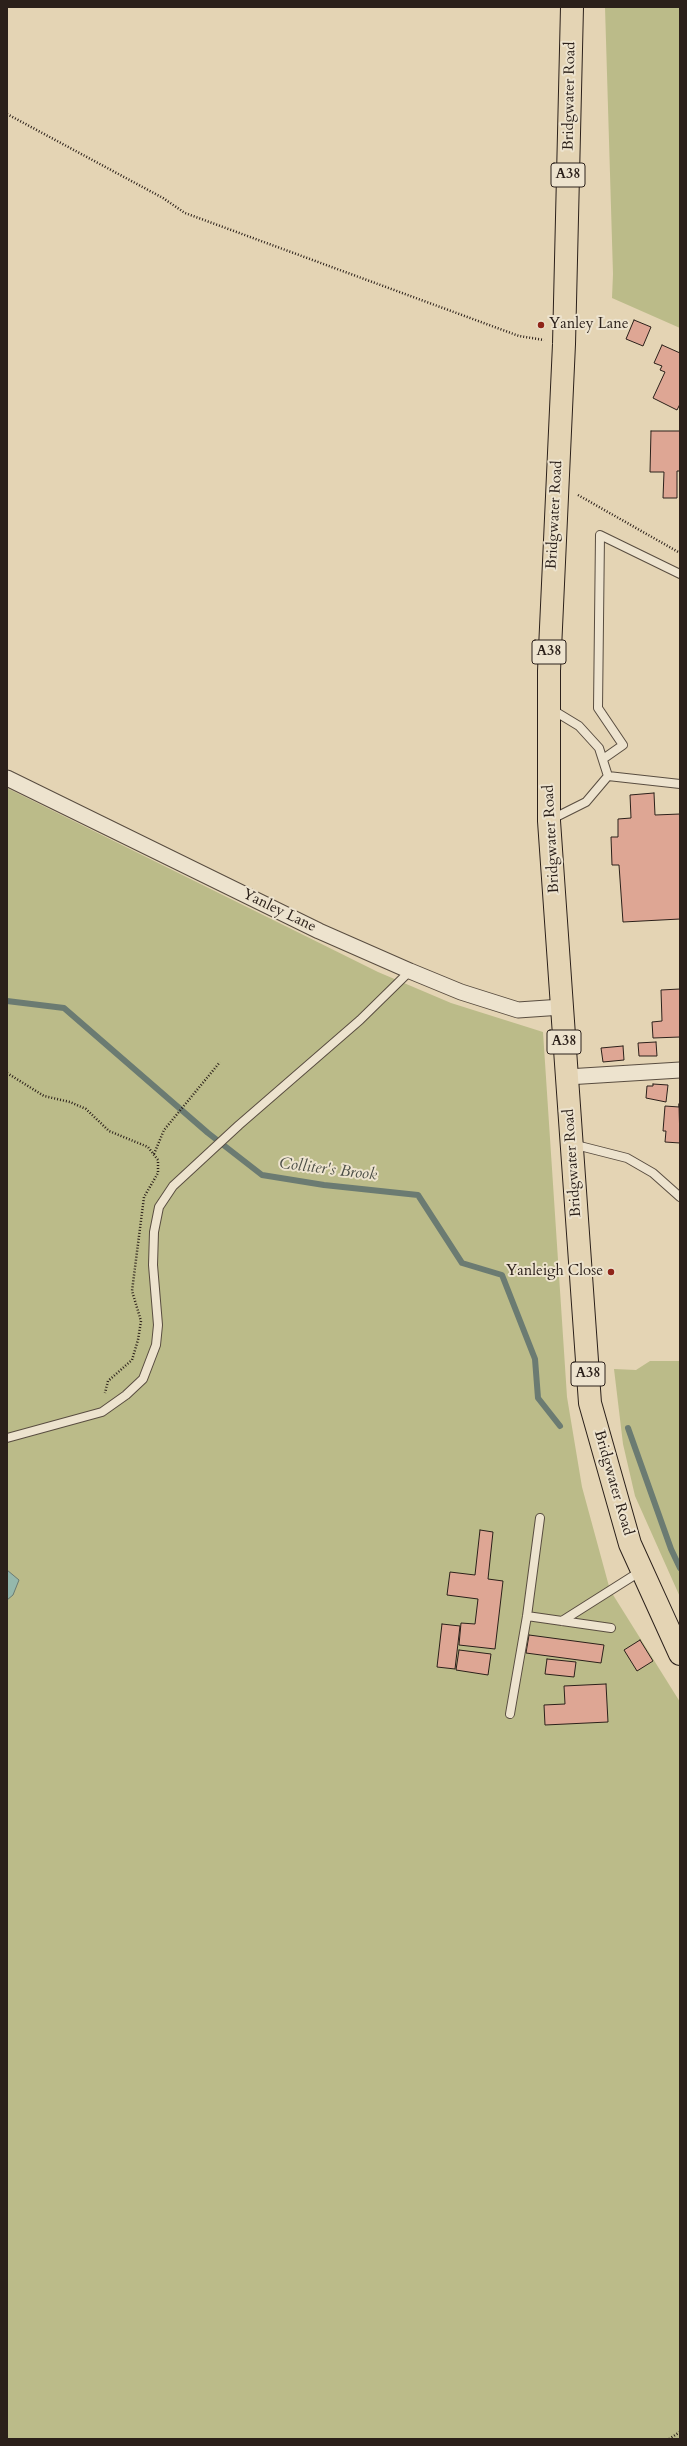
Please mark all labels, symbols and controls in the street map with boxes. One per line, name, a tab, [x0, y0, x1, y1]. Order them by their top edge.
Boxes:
street label: Bridgwater Road	[560, 41, 580, 151]
road number: A38	[551, 163, 585, 187]
place label: Yanley Lane	[549, 316, 629, 334]
marker: Yanley Lane	[536, 320, 546, 330]
street label: Bridgwater Road	[543, 460, 567, 570]
road number: A38	[532, 640, 566, 664]
street label: Bridgwater Road	[540, 784, 564, 894]
street label: Yanley Lane	[239, 885, 319, 937]
road number: A38	[547, 1030, 581, 1054]
street label: Bridgwater Road	[560, 1108, 586, 1218]
water label: Colliter's Brook	[278, 1154, 378, 1186]
place label: Yanleigh Close	[506, 1263, 603, 1281]
marker: Yanleigh Close	[606, 1267, 616, 1277]
road number: A38	[571, 1362, 605, 1386]
street label: Bridgwater Road	[589, 1428, 637, 1538]

